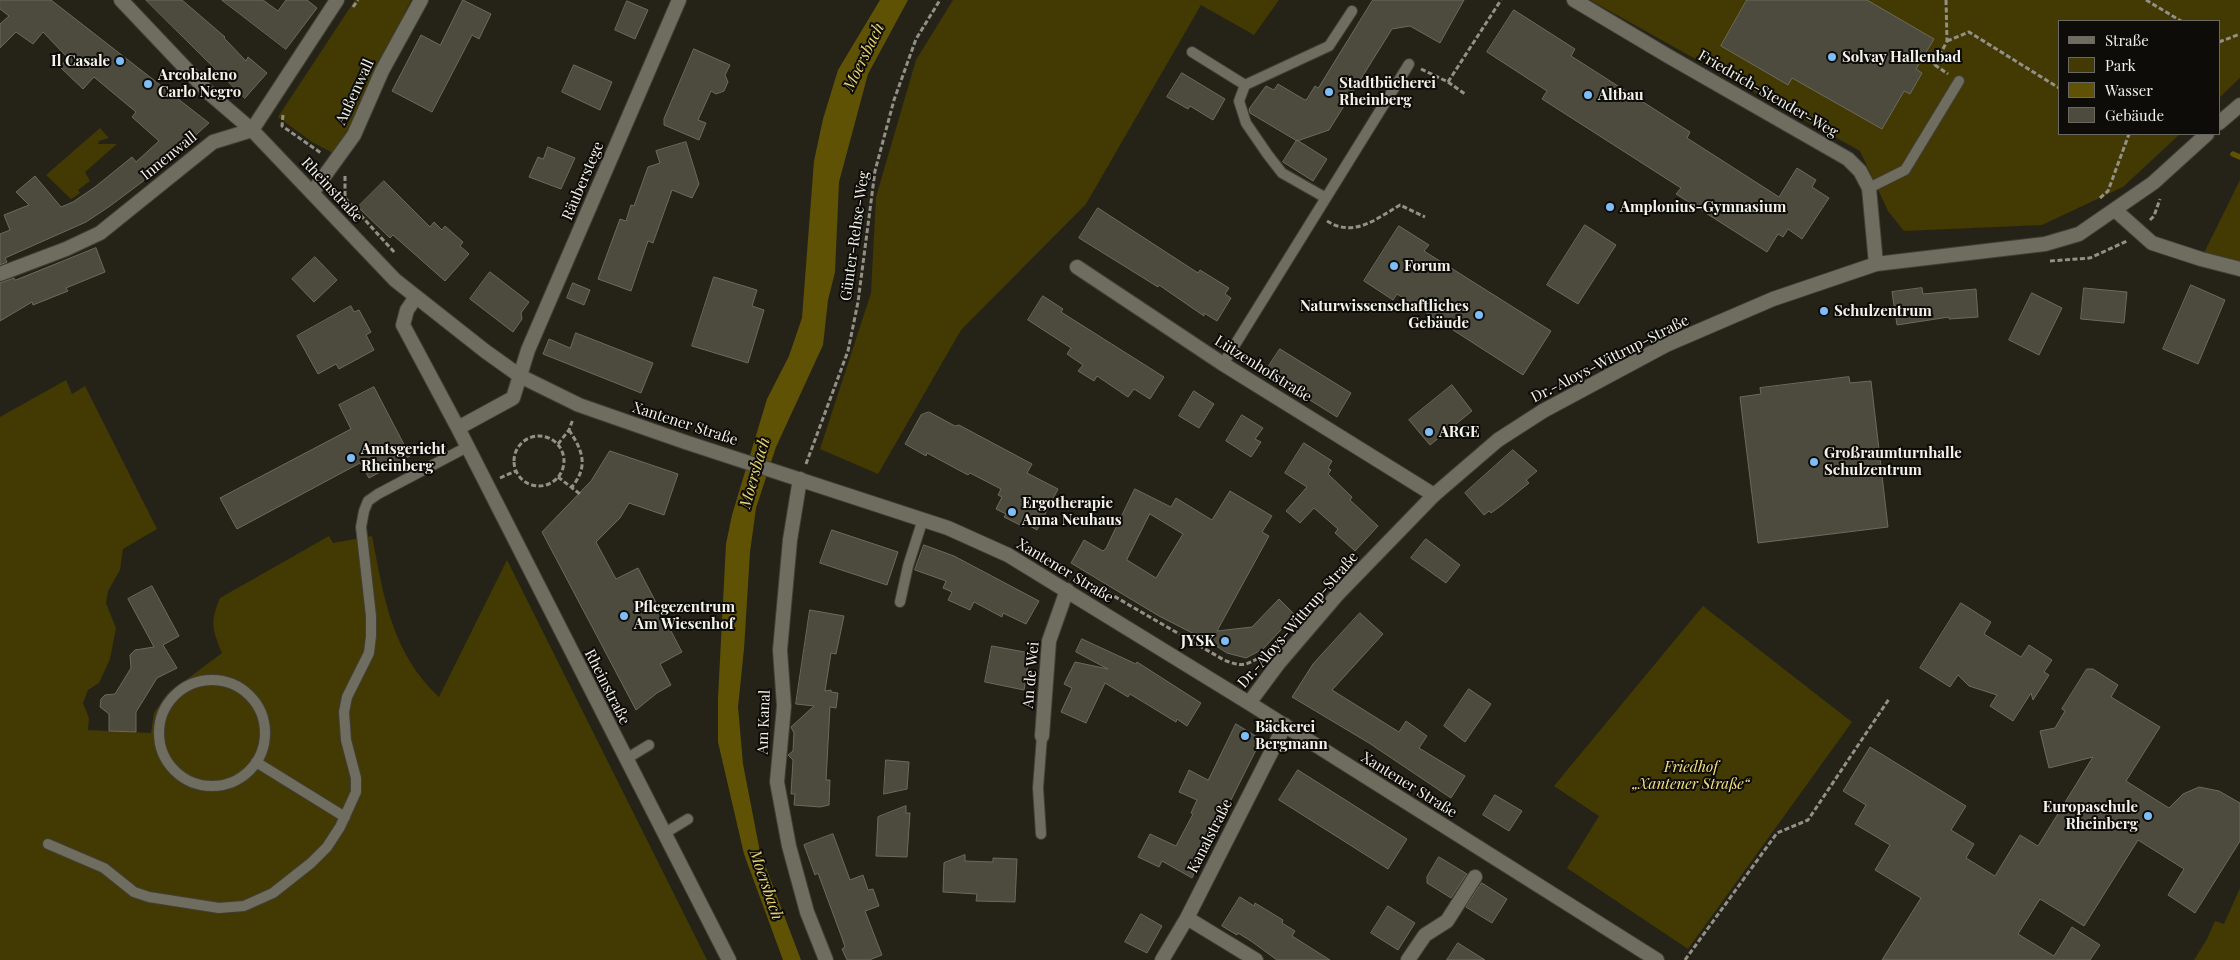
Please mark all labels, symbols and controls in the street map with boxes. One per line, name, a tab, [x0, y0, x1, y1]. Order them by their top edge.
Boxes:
water label: Moersbach	[839, 20, 889, 94]
legend	[2058, 20, 2220, 135]
text: Straße	[2105, 30, 2149, 50]
street label: Friedrich-Stender-Weg	[1695, 47, 1841, 141]
place label: Solvay Hallenbad	[1842, 48, 1961, 66]
marker: Solvay Hallenbad	[1826, 51, 1838, 63]
place label: Il Casale	[51, 52, 110, 70]
marker: Il Casale	[114, 55, 126, 67]
text: Park	[2105, 55, 2136, 75]
street label: Außenwall	[332, 56, 378, 128]
place label: Arcobaleno Carlo Negro	[158, 66, 241, 101]
place label: Stadtbücherei Rheinberg	[1339, 74, 1436, 109]
marker: Arcobaleno Carlo Negro	[142, 78, 154, 90]
text: Wasser	[2105, 80, 2153, 100]
marker: Stadtbücherei Rheinberg	[1323, 86, 1335, 98]
place label: Altbau	[1598, 86, 1644, 104]
marker: Altbau	[1582, 89, 1594, 101]
text: Gebäude	[2105, 105, 2164, 125]
street label: Innenwall	[137, 128, 201, 184]
street label: Räuberstege	[558, 139, 608, 223]
street label: Rheinstraße	[297, 154, 367, 226]
street label: Günter-Rehse-Weg	[837, 170, 873, 302]
place label: Amplonius-Gymnasium	[1620, 198, 1786, 216]
marker: Amplonius-Gymnasium	[1604, 201, 1616, 213]
place label: Forum	[1404, 257, 1451, 275]
marker: Forum	[1388, 260, 1400, 272]
place label: Naturwissenschaftliches Gebäude	[1300, 297, 1469, 332]
place label: Schulzentrum	[1834, 302, 1932, 320]
marker: Schulzentrum	[1818, 305, 1830, 317]
marker: Naturwissenschaftliches Gebäude	[1473, 309, 1485, 321]
street label: Dr.-Aloys-Wittrup-Straße	[1528, 311, 1692, 407]
street label: Lützenhofstraße	[1211, 332, 1315, 406]
street label: Xantener Straße	[630, 398, 740, 450]
place label: ARGE	[1439, 423, 1480, 441]
marker: ARGE	[1423, 426, 1435, 438]
water label: Moersbach	[736, 435, 774, 511]
place label: Amtsgericht Rheinberg	[361, 440, 446, 475]
place label: Großraumturnhalle Schulzentrum	[1824, 444, 1962, 479]
marker: Amtsgericht Rheinberg	[345, 452, 357, 464]
marker: Großraumturnhalle Schulzentrum	[1808, 456, 1820, 468]
place label: Ergotherapie Anna Neuhaus	[1022, 494, 1122, 529]
marker: Ergotherapie Anna Neuhaus	[1006, 506, 1018, 518]
street label: Xantener Straße	[1013, 535, 1117, 607]
street label: Dr.-Aloys-Wittrup-Straße	[1234, 548, 1362, 692]
place label: Pflegezentrum Am Wiesenhof	[634, 598, 735, 633]
marker: Pflegezentrum Am Wiesenhof	[618, 610, 630, 622]
place label: JYSK	[1181, 632, 1215, 650]
marker: JYSK	[1219, 635, 1231, 647]
street label: An de Wei	[1019, 641, 1043, 709]
street label: Rheinstraße	[580, 646, 634, 728]
street label: Am Kanal	[754, 689, 774, 755]
place label: Bäckerei Bergmann	[1255, 718, 1328, 753]
marker: Bäckerei Bergmann	[1239, 730, 1251, 742]
street label: Xantener Straße	[1358, 748, 1460, 822]
park label: Friedhof „Xantener Straße“	[1632, 758, 1750, 793]
street label: Kanalstraße	[1184, 796, 1236, 876]
place label: Europaschule Rheinberg	[2043, 798, 2138, 833]
marker: Europaschule Rheinberg	[2142, 810, 2154, 822]
water label: Moersbach	[745, 847, 787, 923]

